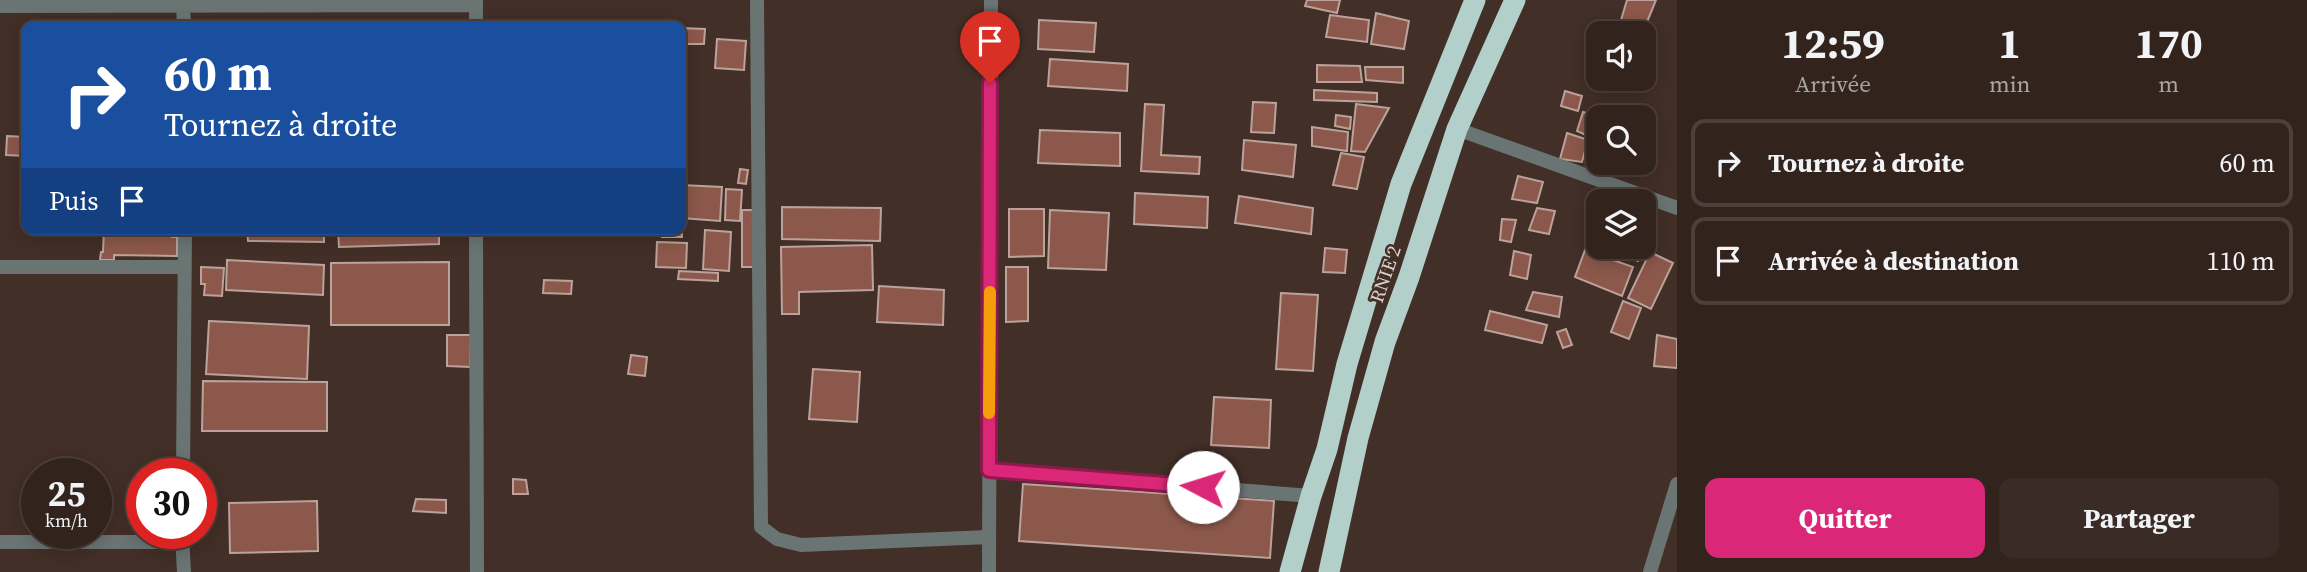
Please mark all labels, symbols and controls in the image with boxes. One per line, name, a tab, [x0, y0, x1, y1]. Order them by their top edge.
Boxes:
pin	[960, 11, 1020, 83]
text: 12:59	[1781, 14, 1885, 72]
text: 1	[1998, 14, 2021, 72]
text: 170	[2135, 14, 2203, 72]
map controls	[1586, 21, 1656, 259]
button: sound	[1586, 21, 1656, 91]
icon: arrive	[971, 22, 1009, 60]
text: 60 m	[164, 39, 272, 106]
icon: right	[49, 49, 140, 140]
text: Arrivée	[1795, 68, 1871, 100]
text: min	[1989, 68, 2030, 100]
text: m	[2158, 68, 2179, 100]
text: Tournez à droite	[164, 103, 397, 147]
button: search	[1586, 105, 1656, 175]
icon: right	[1709, 144, 1747, 182]
text: Tournez à droite	[1768, 145, 1964, 181]
text: 60 m	[2220, 145, 2275, 181]
icon: arrive	[113, 182, 151, 220]
text: Puis	[49, 183, 99, 219]
button: layers	[1586, 189, 1656, 259]
street label: RNIE 2	[1363, 242, 1407, 306]
icon: arrive	[1709, 242, 1747, 280]
text: Arrivée à destination	[1768, 243, 2019, 279]
text: 110 m	[2207, 243, 2275, 279]
position arrow	[1166, 450, 1240, 524]
speed limit sign: 30	[126, 458, 217, 549]
text: 25	[48, 470, 85, 518]
button: Quitter	[1705, 478, 1985, 558]
button: Partager	[1999, 478, 2279, 558]
text: km/h	[45, 508, 88, 533]

